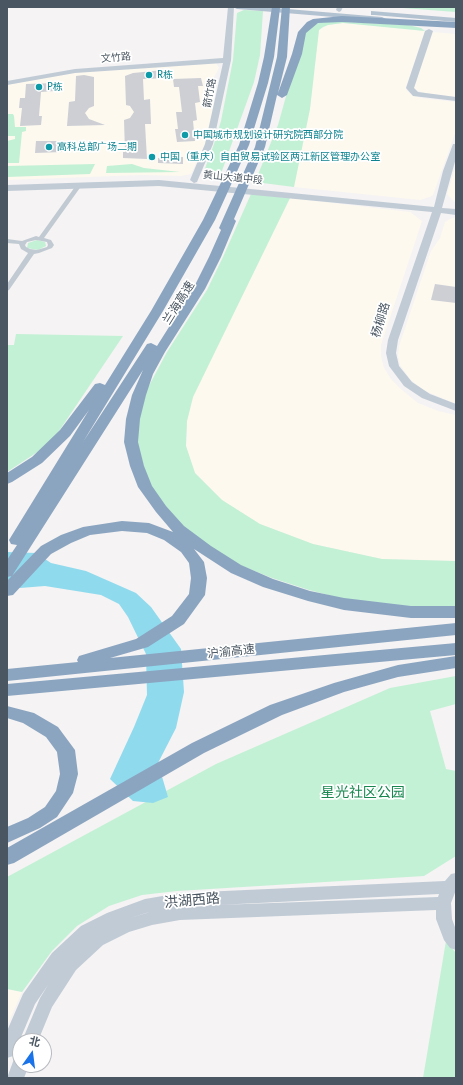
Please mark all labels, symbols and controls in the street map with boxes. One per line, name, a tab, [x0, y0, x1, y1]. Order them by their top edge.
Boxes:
street label: 文竹路	[101, 51, 131, 65]
place label: R栋	[157, 69, 173, 81]
marker: R栋	[144, 70, 154, 80]
street label: 箭竹路	[201, 77, 219, 109]
place label: P栋	[47, 81, 63, 93]
marker: P栋	[34, 82, 44, 92]
place label: 中国城市规划设计研究院西部分院	[193, 129, 343, 141]
marker: 中国城市规划设计研究院西部分院	[180, 130, 190, 140]
place label: 高科总部广场二期	[57, 141, 137, 153]
marker: 高科总部广场二期	[44, 142, 54, 152]
place label: 中国（重庆）自由贸易试验区两江新区管理办公室	[160, 151, 380, 163]
marker: 中国（重庆）自由贸易试验区两江新区管理办公室	[147, 152, 157, 162]
street label: 黄山大道中段	[203, 169, 263, 187]
street label: 兰海高速	[160, 279, 198, 327]
street label: 杨柳路	[369, 301, 393, 339]
street label: 沪渝高速	[206, 642, 256, 662]
park label: 星光社区公园	[321, 785, 405, 801]
street label: 洪湖西路	[163, 890, 221, 912]
north arrow	[12, 1033, 52, 1073]
text: 北	[28, 1034, 42, 1049]

